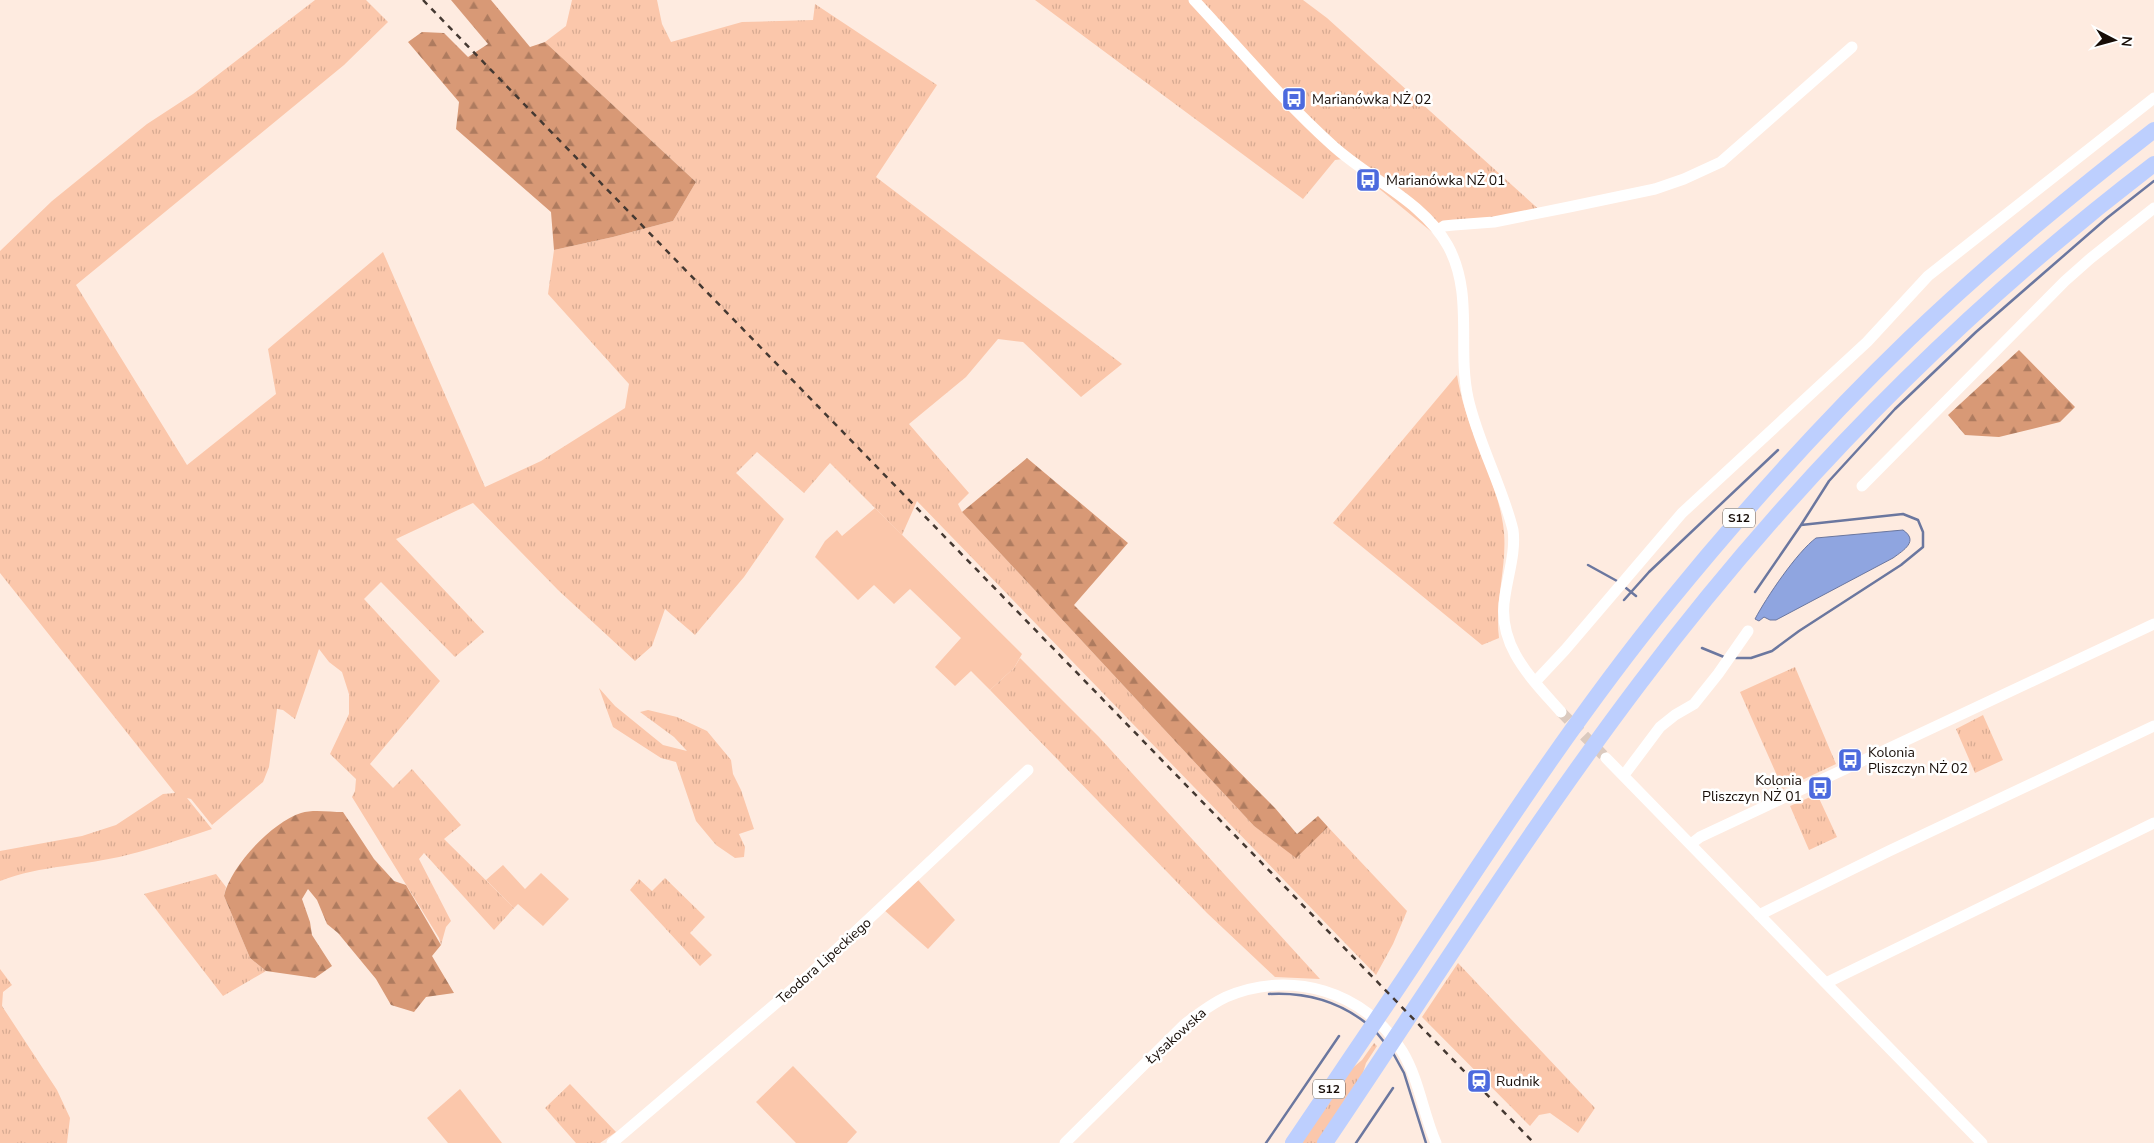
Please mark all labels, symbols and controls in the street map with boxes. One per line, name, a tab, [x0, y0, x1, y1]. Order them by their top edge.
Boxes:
north arrow	[2089, 15, 2139, 65]
text: N	[2116, 35, 2136, 48]
bus stop icon: Marianówka NŻ 02	[1281, 86, 1307, 112]
place label: Marianówka NŻ 02	[1312, 90, 1431, 109]
bus stop icon: Marianówka NŻ 01	[1355, 167, 1381, 193]
place label: Marianówka NŻ 01	[1386, 171, 1505, 190]
road number: S12	[1723, 508, 1755, 528]
place label: Kolonia Pliszczyn NŻ 02	[1868, 743, 1968, 778]
bus stop icon: Kolonia Pliszczyn NŻ 02	[1837, 747, 1863, 773]
place label: Kolonia Pliszczyn NŻ 01	[1702, 771, 1802, 806]
bus stop icon: Kolonia Pliszczyn NŻ 01	[1807, 775, 1833, 801]
street label: Teodora Lipeckiego	[773, 913, 876, 1009]
street label: Łysakowska	[1141, 1004, 1210, 1069]
station icon: Rudnik	[1466, 1068, 1492, 1094]
place label: Rudnik	[1496, 1072, 1541, 1091]
road number: S12	[1313, 1080, 1345, 1098]

